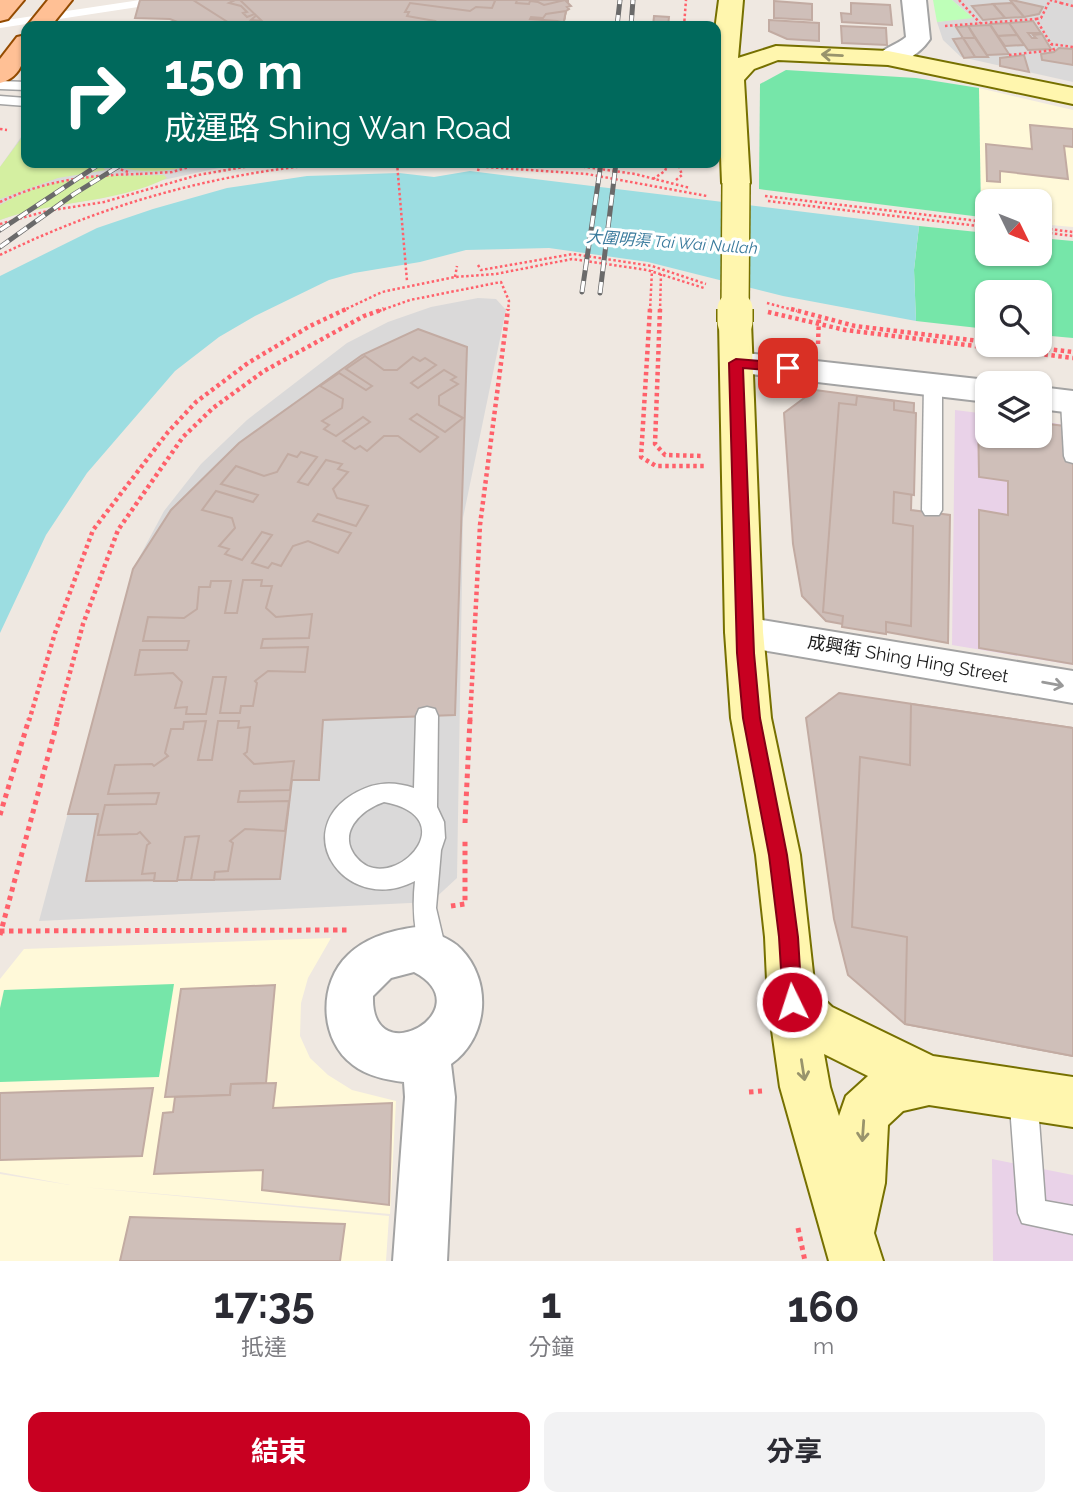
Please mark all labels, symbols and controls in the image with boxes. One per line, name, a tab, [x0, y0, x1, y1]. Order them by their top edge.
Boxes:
text: 150 m	[164, 43, 303, 100]
icon: right	[49, 49, 140, 140]
one-way arrow	[821, 49, 844, 62]
text: 成運路 Shing Wan Road	[164, 109, 512, 146]
north arrow	[975, 189, 1052, 266]
map controls	[975, 189, 1052, 448]
water label: 大圍明渠 Tai Wai Nullah	[586, 227, 758, 258]
button: search	[975, 280, 1052, 357]
pin	[758, 338, 818, 398]
icon: arrive	[769, 349, 807, 387]
button: layers	[975, 371, 1052, 448]
street label: 成興街 Shing Hing Street	[806, 631, 1010, 687]
one-way arrow	[1041, 678, 1063, 691]
position arrow	[755, 965, 829, 1039]
one-way arrow	[797, 1058, 810, 1081]
one-way arrow	[856, 1119, 869, 1142]
text: 17:35	[213, 1279, 315, 1328]
text: 1	[541, 1279, 562, 1328]
text: 160	[788, 1283, 860, 1332]
text: m	[813, 1332, 834, 1359]
text: 抵達	[241, 1333, 287, 1360]
text: 分鐘	[528, 1333, 574, 1360]
button: 結束	[28, 1412, 530, 1492]
button: 分享	[544, 1412, 1045, 1492]

